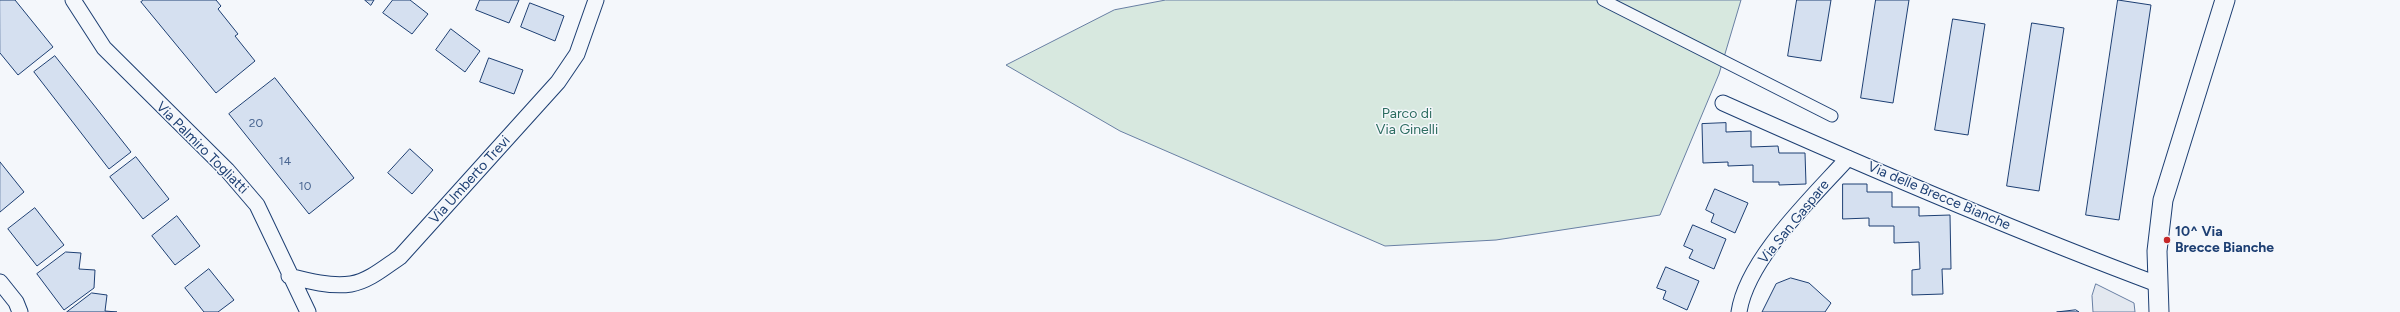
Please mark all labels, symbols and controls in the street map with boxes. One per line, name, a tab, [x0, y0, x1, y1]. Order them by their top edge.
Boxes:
street label: Via Palmiro Togliatti	[152, 98, 252, 198]
park label: Parco di Via Ginelli	[1376, 106, 1438, 138]
house number: 20	[249, 116, 263, 130]
street label: Via Umberto Trevi	[426, 133, 514, 227]
house number: 14	[279, 154, 291, 168]
street label: Via delle Brecce Bianche	[1865, 158, 2013, 234]
street label: Via San Gaspare	[1755, 177, 1833, 267]
house number: 10	[299, 179, 311, 193]
place label: 10^ Via Brecce Bianche	[2175, 224, 2274, 256]
marker: 10^ Via Brecce Bianche	[2162, 235, 2172, 245]

